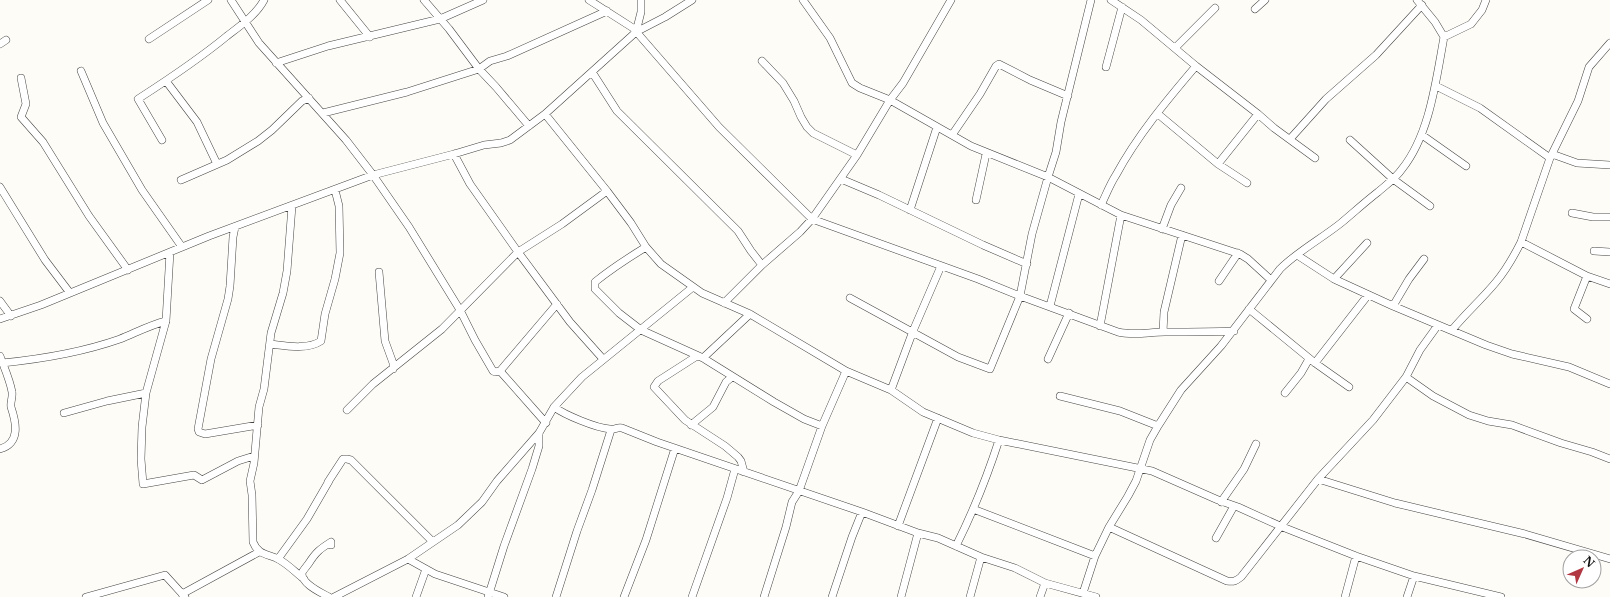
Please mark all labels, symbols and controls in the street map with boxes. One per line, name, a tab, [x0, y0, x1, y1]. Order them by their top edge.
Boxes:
north arrow	[1562, 549, 1602, 589]
text: N	[1580, 553, 1598, 571]

